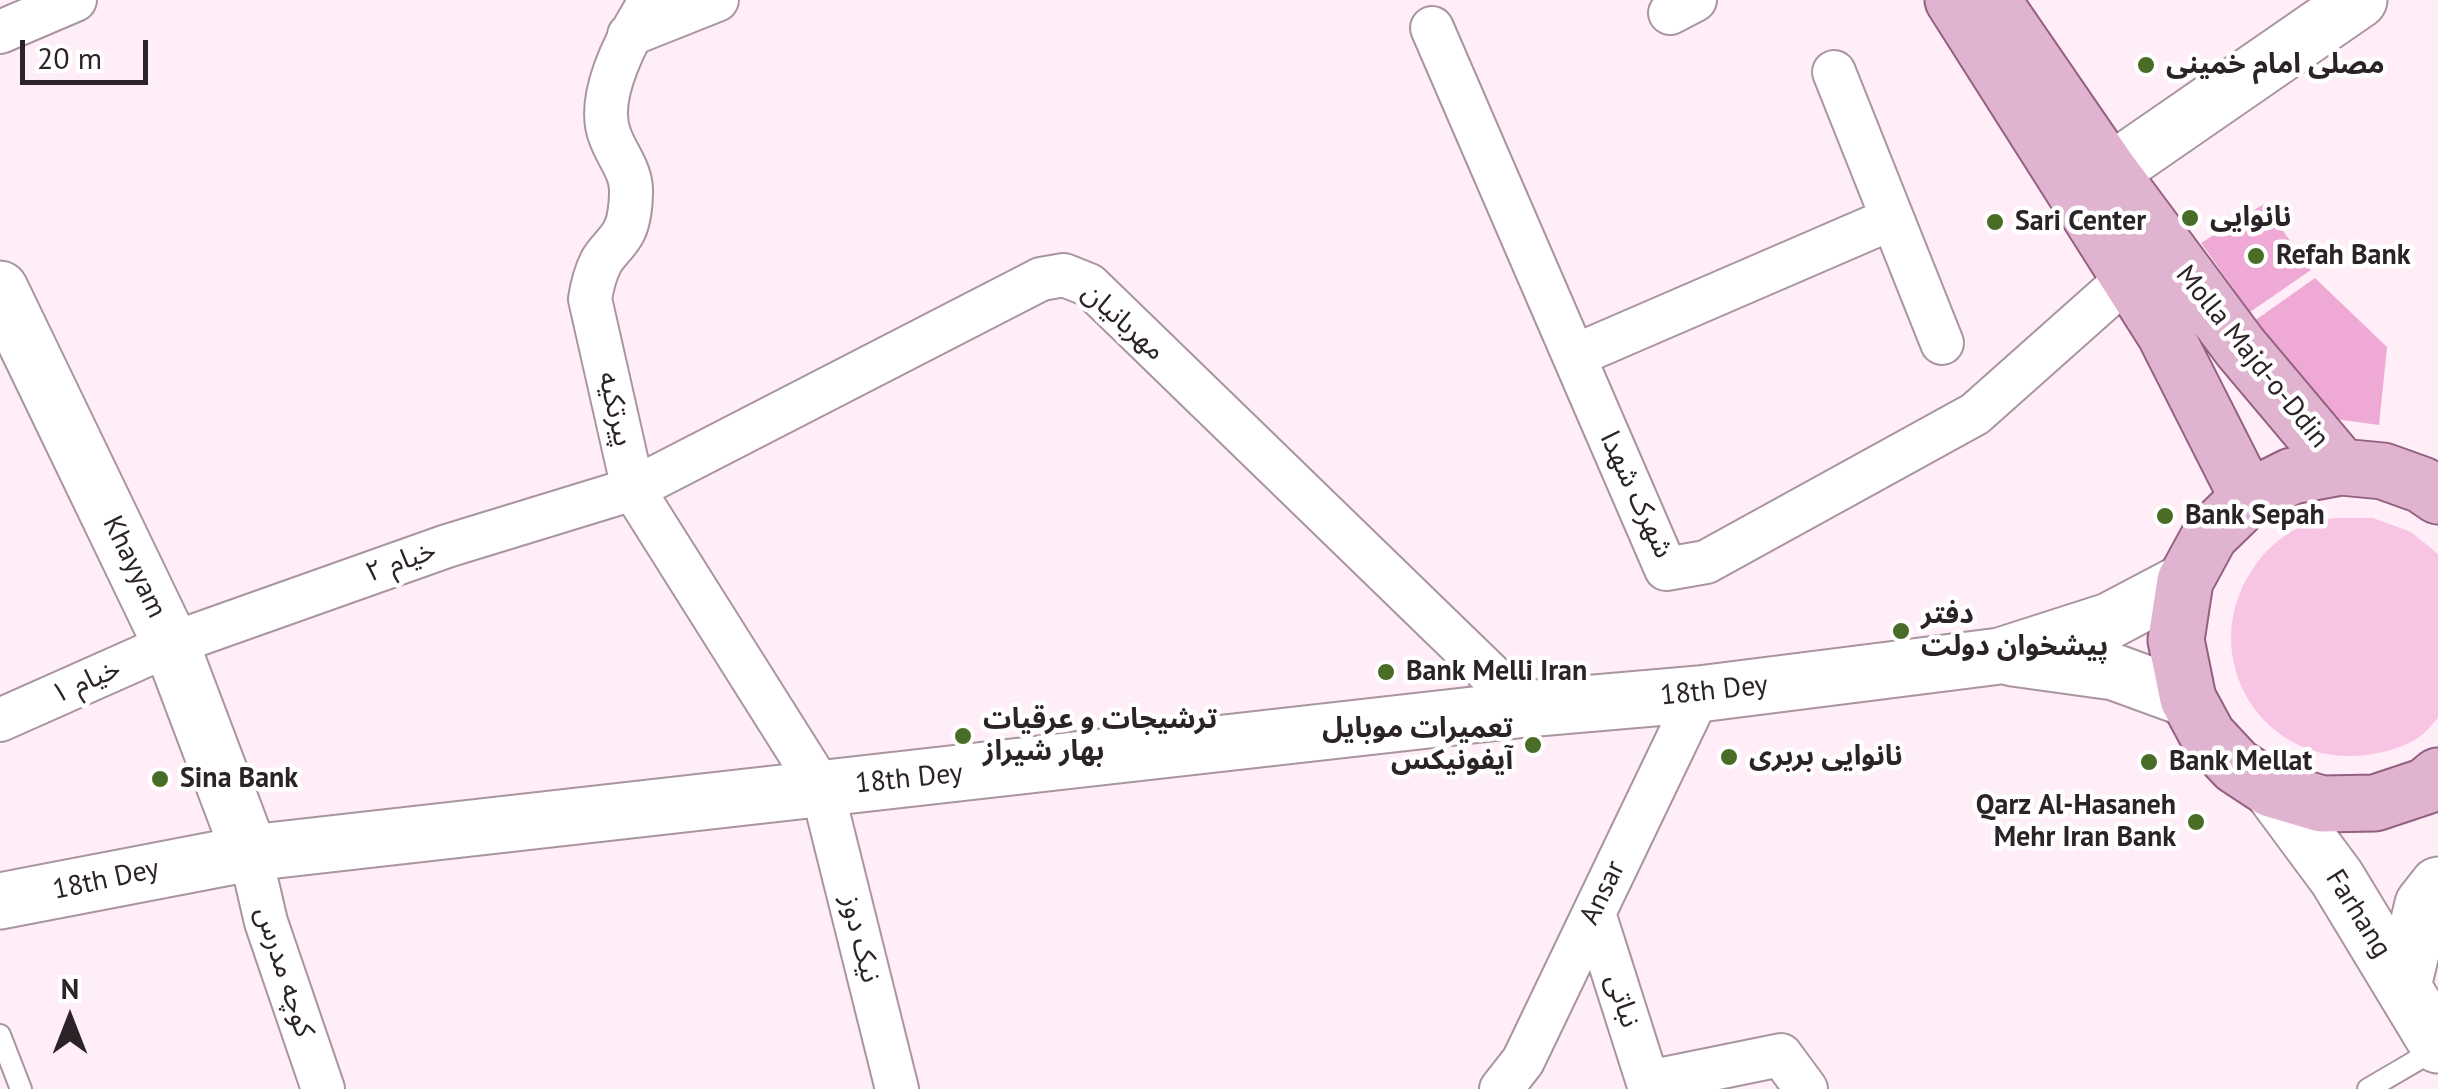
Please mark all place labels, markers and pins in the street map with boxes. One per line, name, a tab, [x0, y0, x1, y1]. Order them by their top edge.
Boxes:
place label: مصلی امام خمینی	[2166, 48, 2384, 82]
marker: مصلی امام خمینی	[2135, 54, 2157, 76]
place label: نانوایی	[2210, 201, 2291, 235]
place label: Sari Center	[2015, 205, 2146, 239]
marker: نانوایی	[2179, 207, 2201, 229]
marker: Sari Center	[1984, 211, 2006, 233]
place label: Refah Bank	[2276, 239, 2410, 273]
marker: Refah Bank	[2245, 245, 2267, 267]
place label: Bank Sepah	[2185, 499, 2325, 533]
marker: Bank Sepah	[2154, 505, 2176, 527]
place label: دفتر پیشخوان دولت	[1921, 598, 2108, 664]
marker: دفتر پیشخوان دولت	[1890, 620, 1912, 642]
place label: Bank Melli Iran	[1406, 655, 1587, 689]
marker: Bank Melli Iran	[1375, 661, 1397, 683]
place label: ترشیجات و عرقیات بهار شیراز	[983, 703, 1217, 769]
place label: تعمیرات موبایل آیفونیکس	[1322, 712, 1513, 778]
marker: ترشیجات و عرقیات بهار شیراز	[952, 725, 974, 747]
marker: تعمیرات موبایل آیفونیکس	[1522, 734, 1544, 756]
place label: نانوایی بربری	[1749, 740, 1903, 774]
place label: Bank Mellat	[2169, 745, 2312, 779]
marker: نانوایی بربری	[1718, 746, 1740, 768]
marker: Bank Mellat	[2138, 751, 2160, 773]
place label: Sina Bank	[180, 762, 298, 796]
marker: Sina Bank	[149, 768, 171, 790]
place label: Qarz Al-Hasaneh Mehr Iran Bank	[1976, 789, 2176, 855]
marker: Qarz Al-Hasaneh Mehr Iran Bank	[2185, 811, 2207, 833]

